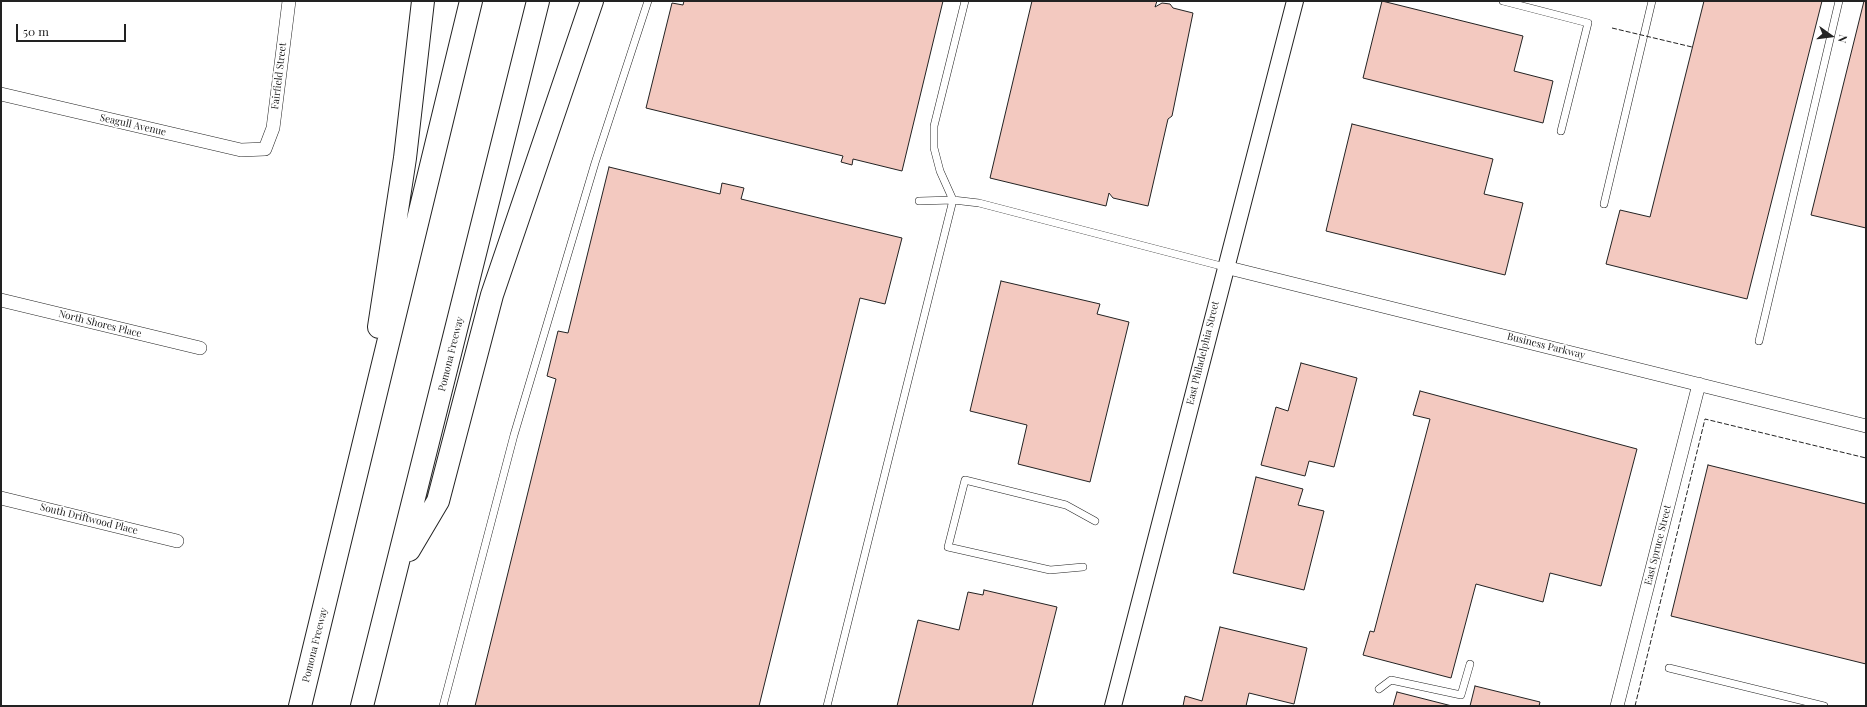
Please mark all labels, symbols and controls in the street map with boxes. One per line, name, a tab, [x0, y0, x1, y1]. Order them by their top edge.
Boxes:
scale bar	[18, 16, 128, 42]
north arrow	[1811, 16, 1851, 56]
text: 50 m	[23, 23, 49, 39]
text: N	[1835, 33, 1851, 45]
street label: Fairfield Street	[269, 42, 289, 110]
street label: Seagull Avenue	[99, 112, 167, 138]
street label: East Philadelphia Street	[1184, 300, 1222, 406]
street label: North Shores Place	[57, 308, 143, 340]
street label: Pomona Freeway	[436, 315, 466, 393]
street label: Business Parkway	[1506, 331, 1586, 361]
street label: South Driftwood Place	[39, 501, 139, 537]
street label: East Spruce Street	[1642, 504, 1674, 586]
street label: Pomona Freeway	[300, 606, 330, 684]

